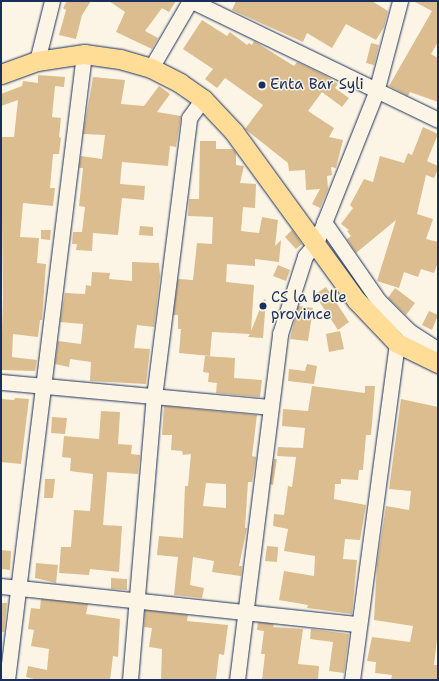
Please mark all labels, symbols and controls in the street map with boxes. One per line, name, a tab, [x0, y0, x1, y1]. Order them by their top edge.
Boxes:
place label: Enta Bar Syli	[270, 76, 364, 94]
marker: Enta Bar Syli	[257, 80, 267, 90]
place label: CS la belle province	[271, 288, 347, 323]
marker: CS la belle province	[258, 301, 268, 311]

